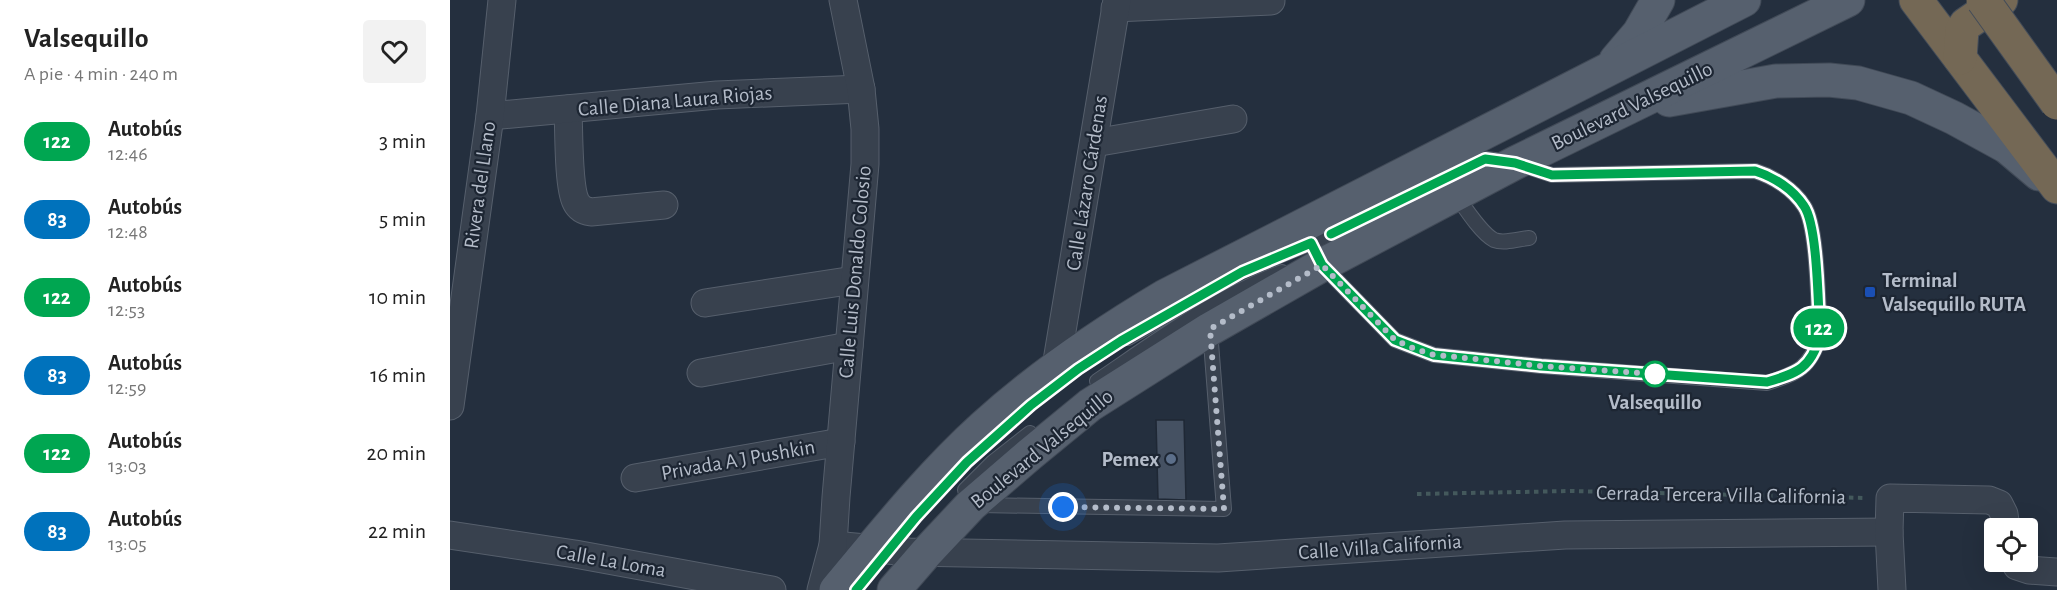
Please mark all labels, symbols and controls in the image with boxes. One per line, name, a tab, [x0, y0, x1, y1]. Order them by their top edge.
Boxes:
button: heart	[363, 20, 426, 83]
text: Valsequillo	[24, 25, 149, 53]
street label: Boulevard Valsequillo	[1548, 58, 1716, 154]
text: A pie · 4 min · 240 m	[24, 64, 178, 84]
street label: Calle Diana Laura Riojas	[577, 82, 773, 120]
street label: Calle Lázaro Cárdenas	[1063, 94, 1111, 272]
text: Autobús	[108, 118, 182, 140]
street label: Rivera del Llano	[461, 120, 499, 250]
text: 3 min	[379, 130, 426, 152]
text: 122	[43, 131, 71, 152]
text: 12:46	[108, 144, 148, 164]
street label: Calle Luis Donaldo Colosio	[835, 165, 875, 379]
text: Autobús	[108, 196, 182, 218]
text: 5 min	[379, 208, 426, 230]
text: 83	[47, 209, 67, 230]
text: 12:48	[108, 222, 148, 242]
place label: Terminal Valsequillo RUTA	[1882, 270, 2027, 315]
text: Autobús	[108, 274, 182, 296]
marker: Terminal Valsequillo RUTA	[1863, 285, 1877, 299]
text: 10 min	[369, 286, 426, 308]
text: 122	[43, 287, 71, 308]
text: 12:53	[108, 300, 145, 320]
line badge: 122	[1784, 308, 1854, 348]
text: 122	[1805, 318, 1833, 339]
text: Autobús	[108, 352, 182, 374]
marker: Valsequillo	[1642, 361, 1668, 387]
text: 16 min	[370, 364, 426, 386]
text: 83	[47, 365, 67, 386]
text: 12:59	[108, 378, 146, 398]
street label: Boulevard Valsequillo	[967, 385, 1117, 513]
place label: Valsequillo	[1608, 392, 1702, 413]
text: Autobús	[108, 430, 182, 452]
street label: Privada A J Pushkin	[659, 436, 817, 484]
text: 20 min	[366, 442, 426, 464]
text: 122	[43, 443, 71, 464]
place label: Pemex	[1102, 449, 1159, 470]
marker: Pemex	[1164, 452, 1178, 466]
text: 13:03	[108, 456, 147, 476]
street label: Cerrada Tercera Villa California	[1596, 482, 1846, 508]
your location	[1048, 492, 1078, 522]
text: Autobús	[108, 508, 182, 530]
map controls	[1984, 518, 2038, 572]
button: locate	[1984, 518, 2038, 572]
text: 22 min	[368, 520, 426, 542]
text: 83	[47, 521, 67, 542]
street label: Calle Villa California	[1297, 531, 1463, 563]
text: 13:05	[108, 534, 147, 554]
street label: Calle La Loma	[554, 541, 668, 581]

